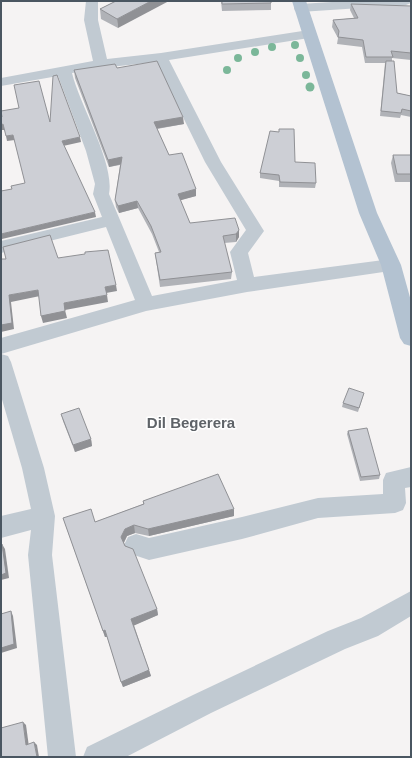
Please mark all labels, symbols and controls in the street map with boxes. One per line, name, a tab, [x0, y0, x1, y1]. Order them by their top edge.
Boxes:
district label: Dil Begerera	[147, 414, 236, 431]

